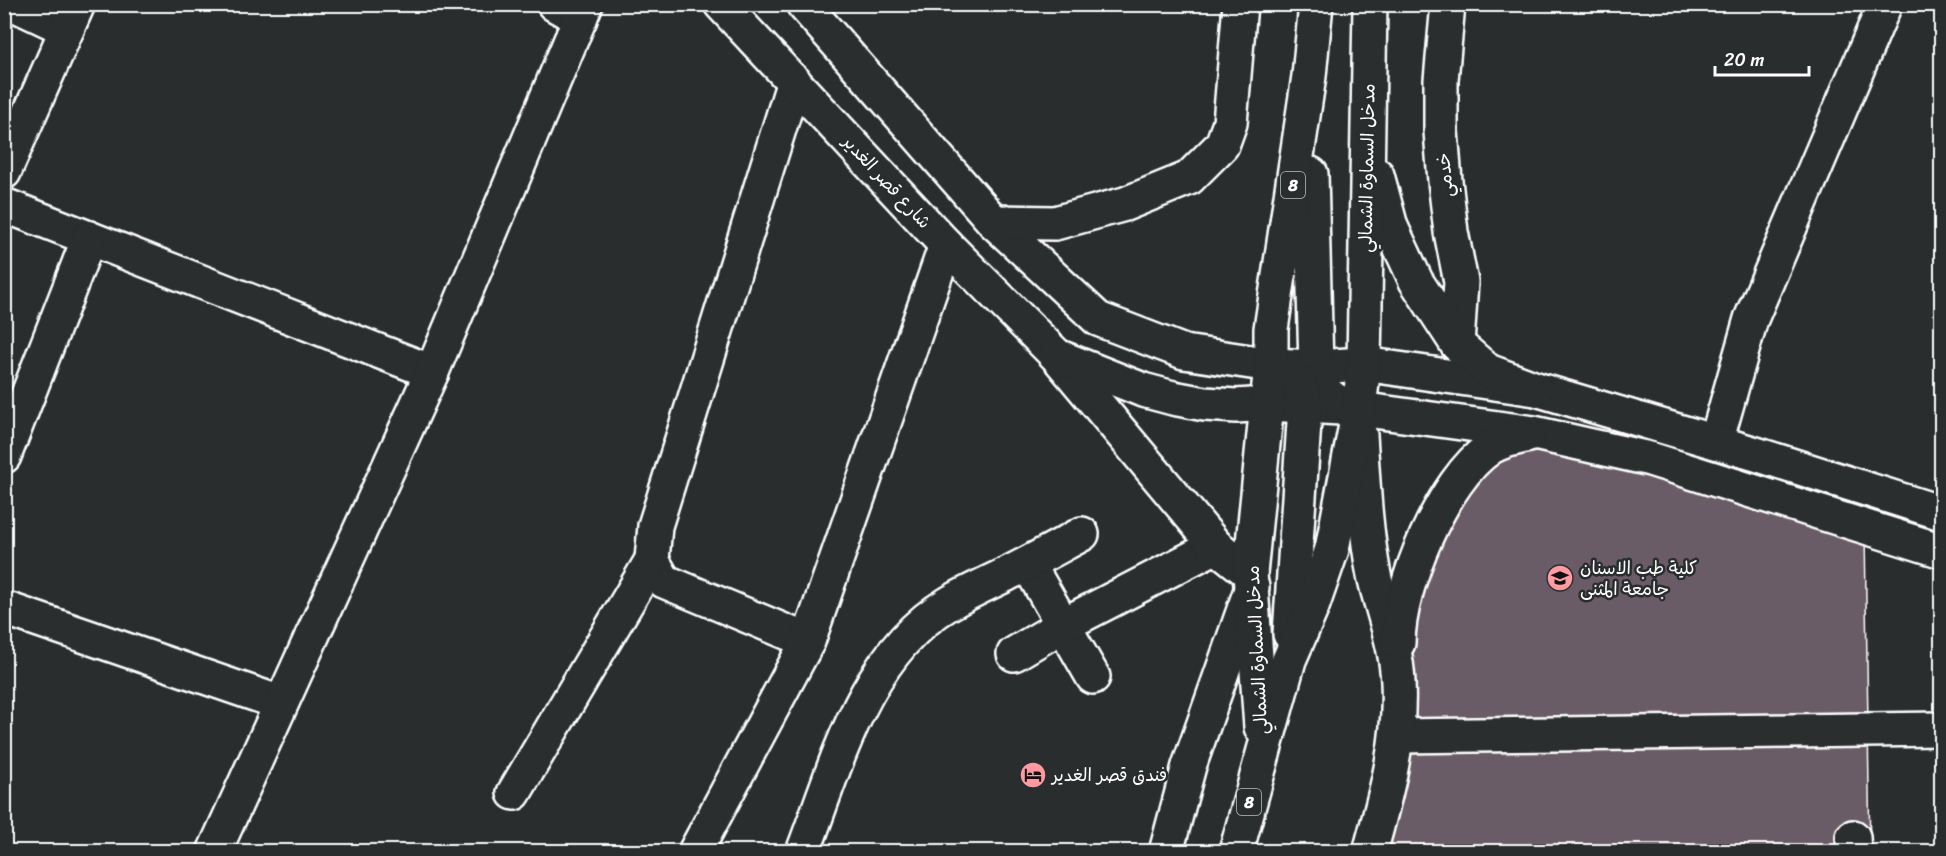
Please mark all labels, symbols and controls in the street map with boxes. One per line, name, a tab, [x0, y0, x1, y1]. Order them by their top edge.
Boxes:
scale bar	[1715, 39, 1810, 77]
text: 20 m	[1724, 44, 1764, 76]
street label: مدخل السماوة الشمالي	[1350, 83, 1384, 253]
street label: شارع قصر الغدير	[833, 126, 939, 236]
street label: خدمي	[1427, 151, 1463, 199]
road number: 8	[1281, 172, 1305, 198]
place label: كلية طب الاسنان جامعة المثنى	[1580, 552, 1697, 605]
school or university icon: كلية طب الاسنان جامعة المثنى	[1545, 563, 1575, 593]
street label: مدخل السماوة الشمالي	[1237, 565, 1277, 735]
place label: فندق قصر الغدير	[1050, 759, 1167, 791]
hotel icon: فندق قصر الغدير	[1018, 760, 1048, 790]
road number: 8	[1237, 789, 1261, 815]

